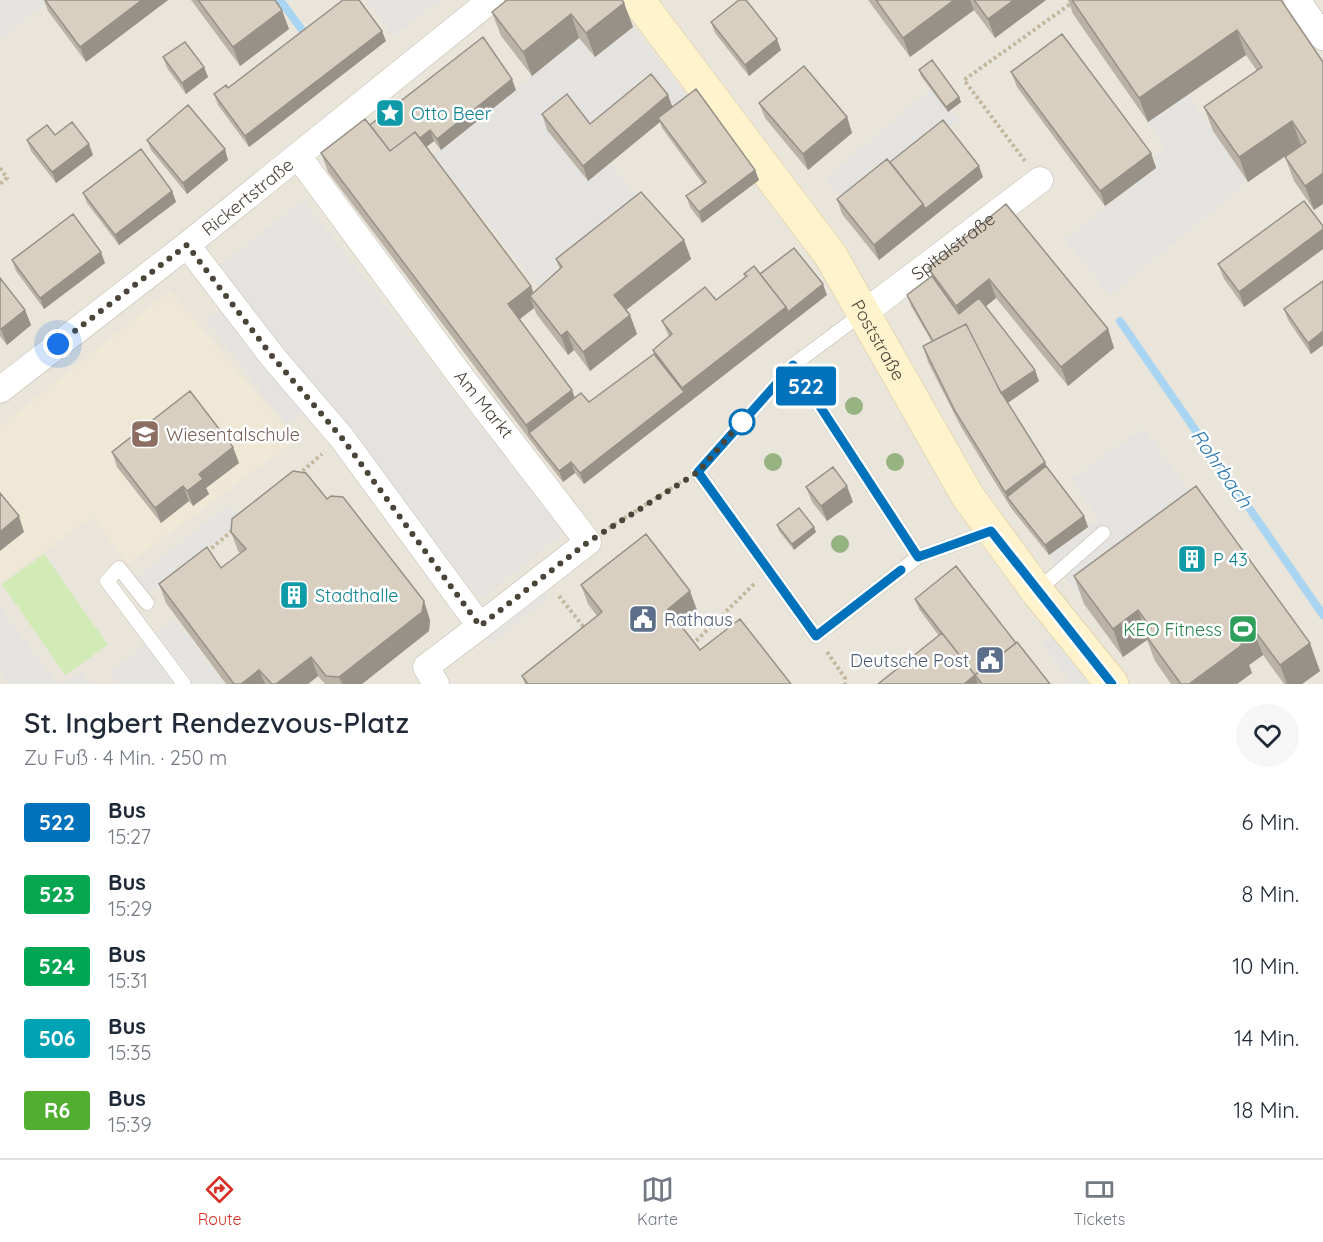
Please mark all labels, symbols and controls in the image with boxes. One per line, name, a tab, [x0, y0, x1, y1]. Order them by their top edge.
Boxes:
place icon: Otto Beer	[374, 97, 406, 129]
place label: Otto Beer	[411, 102, 492, 125]
street label: Rickertstraße	[197, 153, 298, 240]
street label: Spitalstraße	[906, 207, 999, 285]
street label: Poststraße	[847, 295, 911, 384]
your location	[43, 329, 73, 359]
street label: Am Markt	[449, 365, 519, 443]
line badge: 522	[772, 366, 840, 406]
text: 522	[788, 373, 824, 399]
unlabelled marker	[729, 409, 755, 435]
school or university icon: Wiesentalschule	[129, 418, 161, 450]
place label: Wiesentalschule	[166, 423, 300, 446]
water label: Rohrbach	[1186, 424, 1259, 513]
building icon: P 43	[1176, 543, 1208, 575]
place label: P 43	[1213, 548, 1248, 571]
building icon: Stadthalle	[278, 579, 310, 611]
place label: Stadthalle	[315, 584, 399, 607]
public building icon: Rathaus	[627, 603, 659, 635]
place label: Rathaus	[664, 608, 733, 631]
sports icon: KEO Fitness	[1227, 613, 1259, 645]
place label: KEO Fitness	[1123, 618, 1222, 641]
public building icon: Deutsche Post	[974, 644, 1006, 676]
place label: Deutsche Post	[850, 649, 969, 672]
button: heart	[1236, 704, 1299, 767]
text: St. Ingbert Rendezvous-Platz	[24, 705, 409, 740]
text: Zu Fuß · 4 Min. · 250 m	[24, 745, 227, 770]
text: Bus	[108, 796, 146, 824]
text: 6 Min.	[1242, 808, 1299, 836]
text: 522	[39, 809, 75, 835]
text: 15:27	[108, 824, 151, 849]
text: Bus	[108, 868, 146, 896]
text: 8 Min.	[1242, 880, 1299, 908]
text: 523	[39, 881, 75, 907]
text: 15:29	[108, 896, 152, 921]
text: Bus	[108, 940, 146, 968]
text: 10 Min.	[1232, 952, 1299, 980]
text: 524	[39, 953, 75, 979]
text: 15:31	[108, 968, 148, 993]
text: Bus	[108, 1012, 146, 1040]
text: 14 Min.	[1234, 1024, 1299, 1052]
text: 506	[39, 1025, 75, 1051]
text: 15:35	[108, 1040, 151, 1065]
text: Bus	[108, 1084, 146, 1112]
text: 18 Min.	[1233, 1096, 1299, 1124]
text: R6	[44, 1097, 70, 1123]
text: 15:39	[108, 1112, 152, 1137]
tab: Route	[198, 1173, 242, 1229]
tab: Karte	[637, 1173, 678, 1229]
tab: Tickets	[1073, 1173, 1125, 1229]

